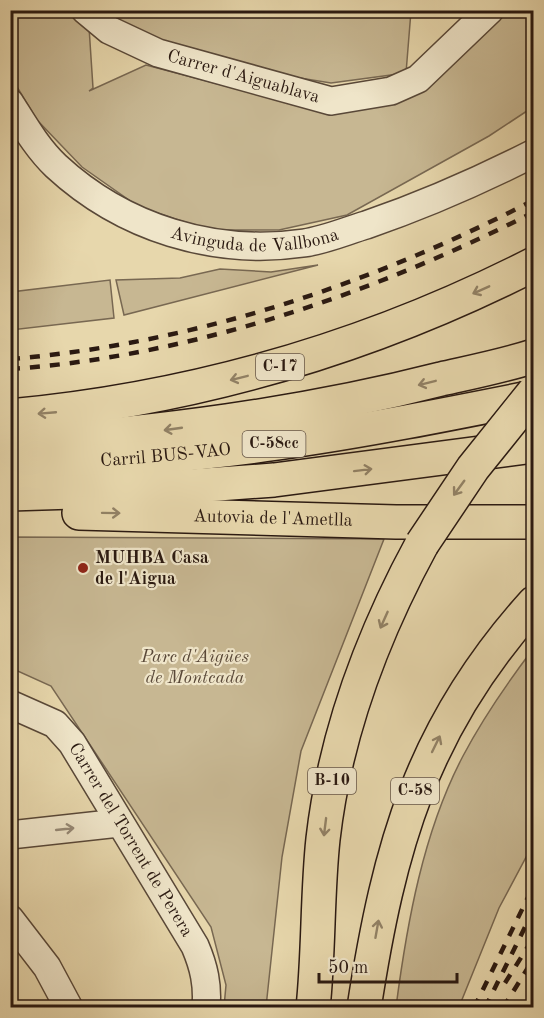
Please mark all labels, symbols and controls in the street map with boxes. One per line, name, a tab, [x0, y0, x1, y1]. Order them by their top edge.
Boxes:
street label: Carrer d'Aiguablava	[165, 47, 322, 106]
street label: Avinguda de Vallbona	[168, 224, 341, 255]
one-way arrow	[473, 285, 491, 296]
road number: C-17	[256, 354, 304, 380]
one-way arrow	[230, 373, 249, 385]
one-way arrow	[418, 378, 437, 389]
one-way arrow	[38, 408, 58, 419]
one-way arrow	[164, 424, 183, 435]
road number: C-58cc	[242, 431, 306, 457]
street label: Carril BUS-VAO	[100, 440, 232, 470]
one-way arrow	[352, 464, 372, 475]
one-way arrow	[453, 479, 465, 495]
street label: Autovia de l'Ametlla	[193, 507, 353, 530]
one-way arrow	[100, 508, 120, 519]
place label: MUHBA Casa de l'Aigua	[95, 549, 209, 588]
marker: MUHBA Casa de l'Aigua	[76, 561, 90, 575]
one-way arrow	[378, 610, 389, 629]
park label: Parc d'Aigües de Montcada	[140, 648, 249, 687]
one-way arrow	[431, 736, 443, 754]
street label: Carrer del Torrent de Perera	[65, 740, 196, 940]
road number: B-10	[308, 768, 356, 794]
road number: C-58	[391, 778, 439, 804]
one-way arrow	[319, 816, 330, 836]
one-way arrow	[55, 823, 74, 834]
one-way arrow	[371, 920, 382, 939]
scale bar	[319, 946, 457, 984]
text: 50 m	[328, 959, 368, 977]

